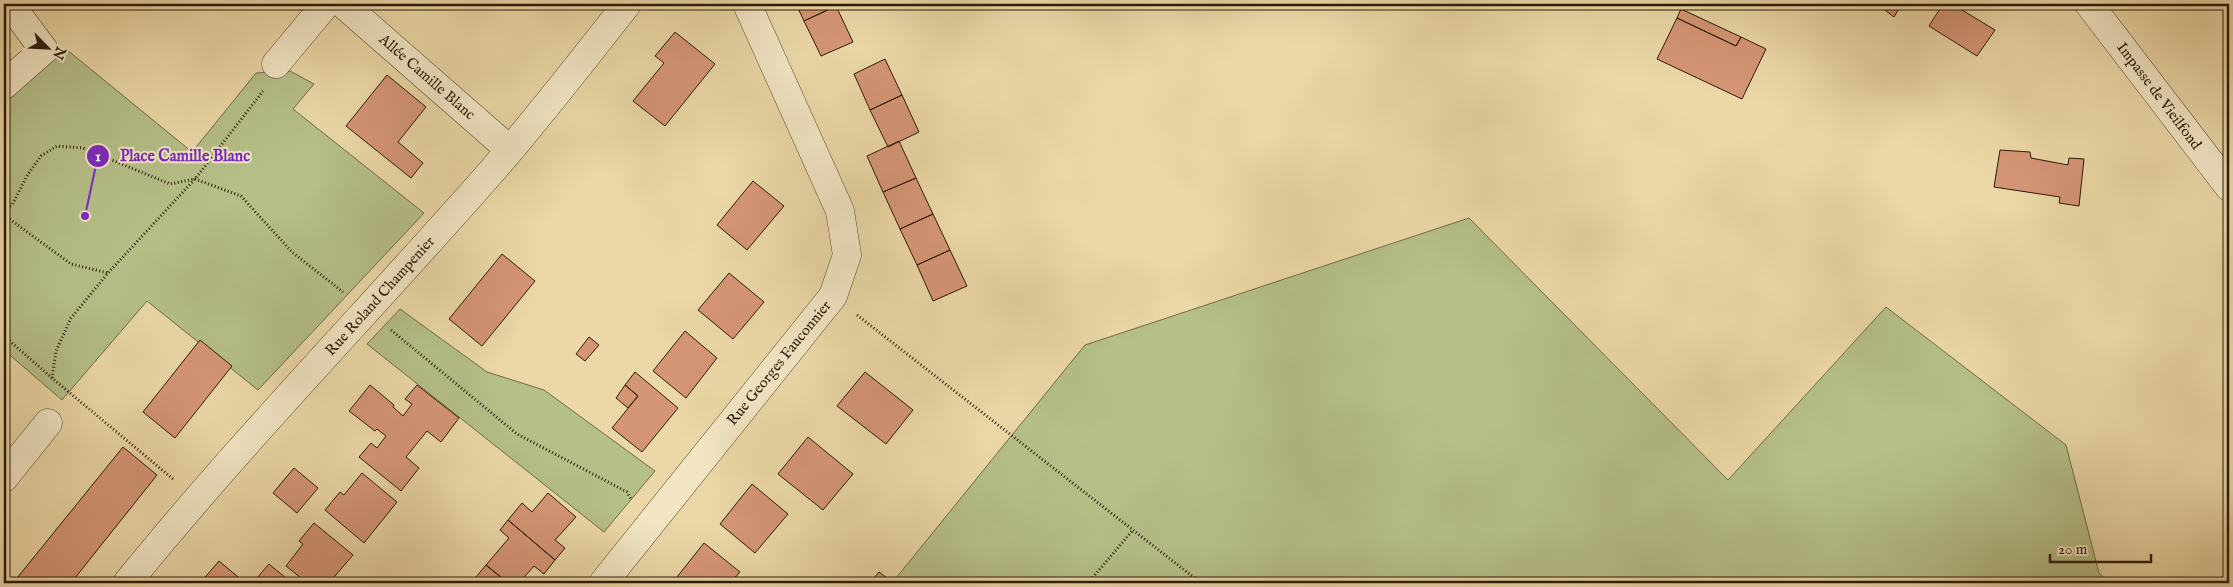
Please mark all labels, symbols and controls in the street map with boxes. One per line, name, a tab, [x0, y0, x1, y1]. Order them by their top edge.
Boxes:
north arrow	[22, 22, 72, 72]
street label: Allée Camille Blanc	[374, 29, 479, 124]
street label: Impasse de Vieilfond	[2112, 39, 2206, 154]
text: N	[48, 43, 70, 62]
callout: Place Camille Blanc	[85, 140, 260, 171]
text: 1	[95, 147, 101, 166]
text: Place Camille Blanc	[120, 147, 250, 167]
street label: Rue Roland Champenier	[321, 232, 439, 360]
street label: Rue Georges Fauconnier	[723, 296, 836, 429]
scale bar	[2050, 532, 2152, 564]
text: 20 m	[2058, 540, 2088, 559]

